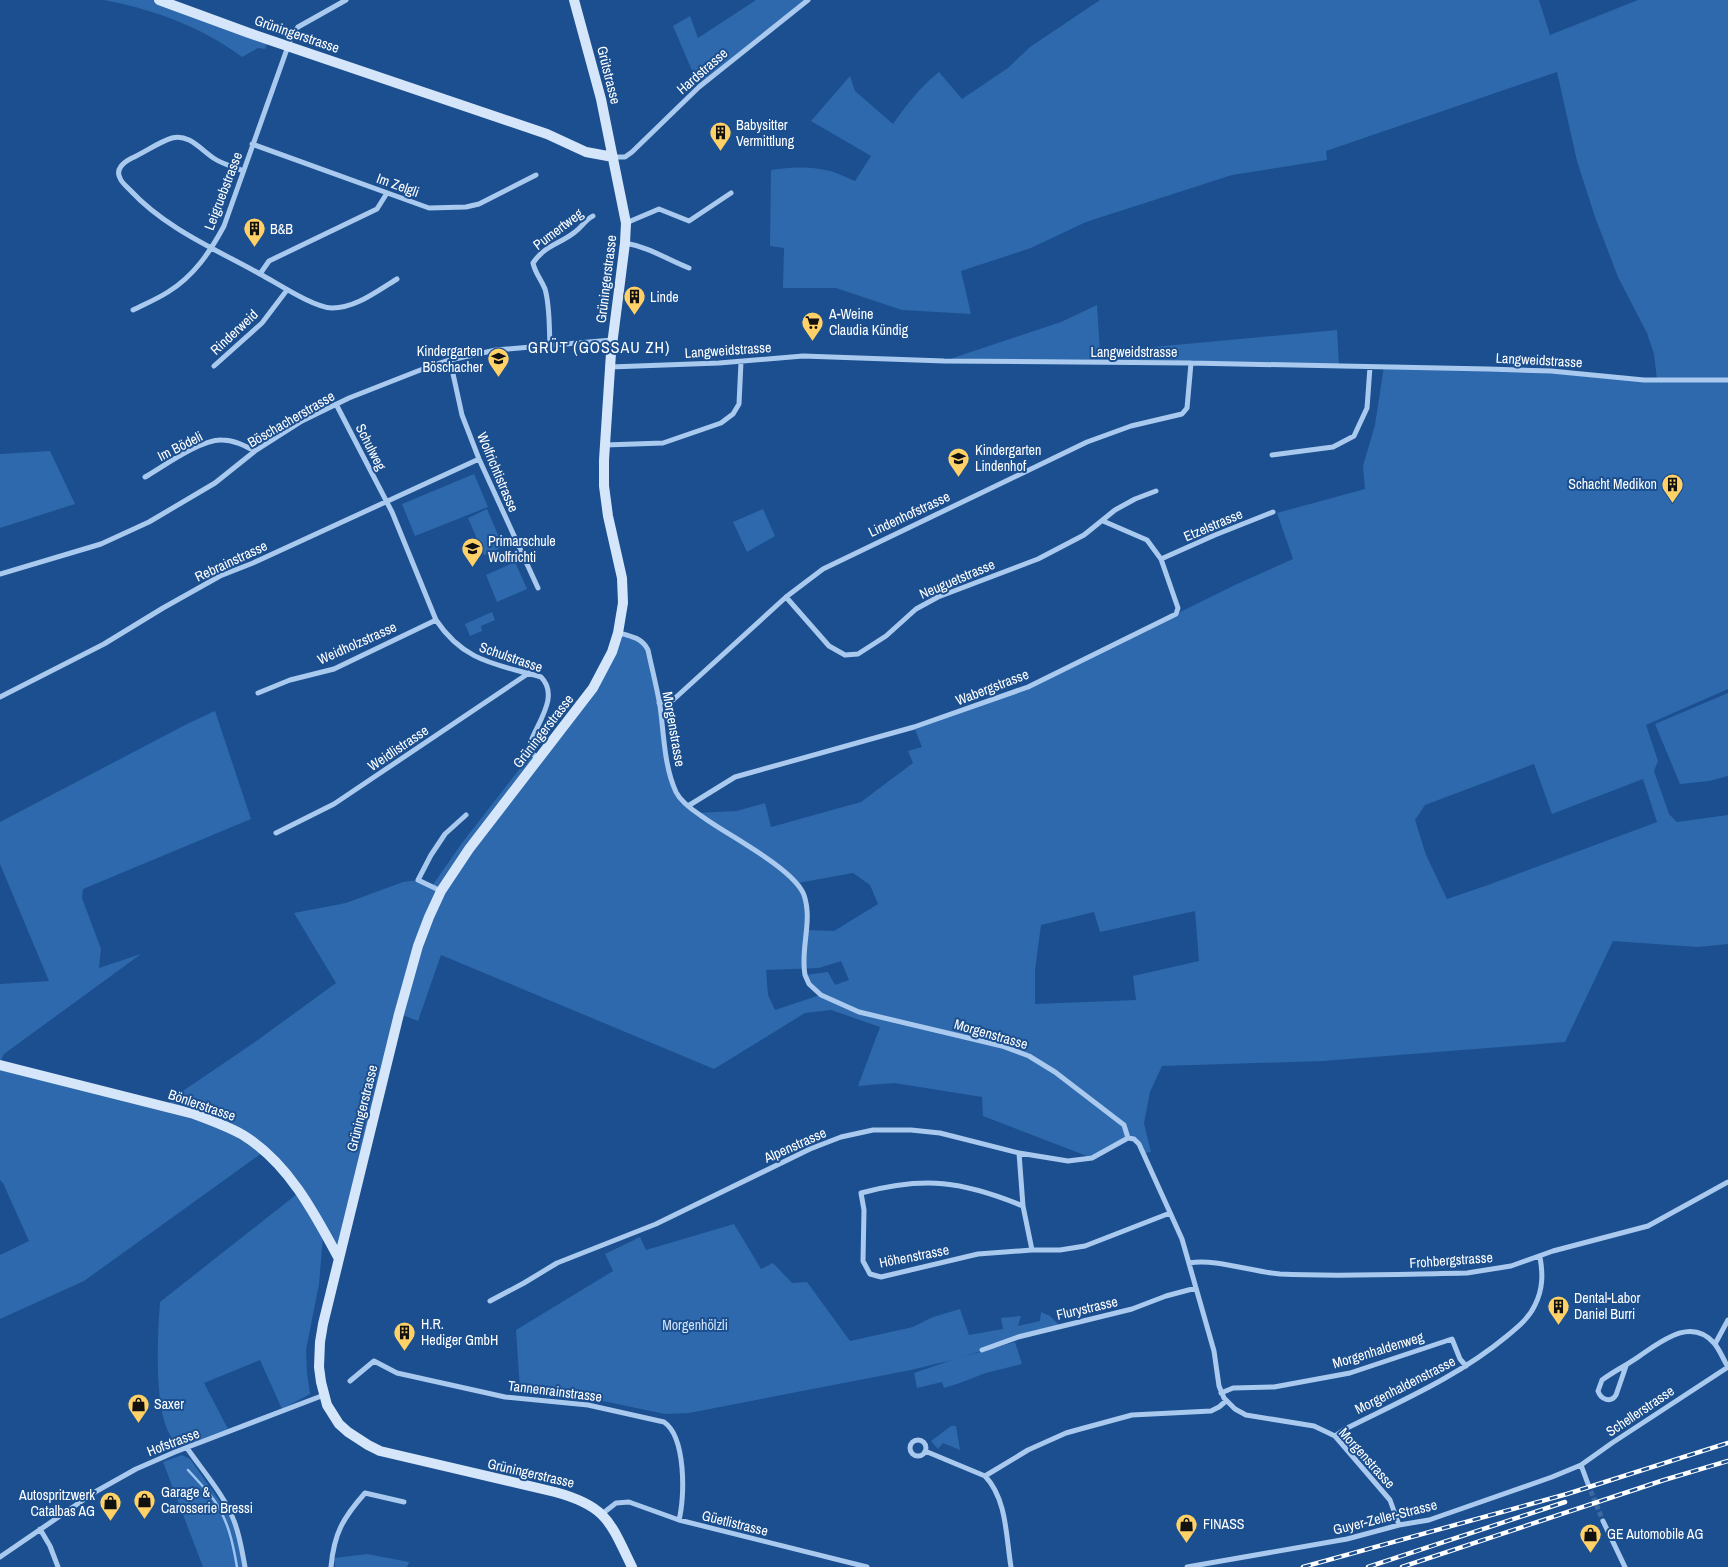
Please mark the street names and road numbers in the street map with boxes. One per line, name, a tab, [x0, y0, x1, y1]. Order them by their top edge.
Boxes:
street label: Grüningerstrasse	[252, 11, 342, 57]
street label: Grütstrasse	[593, 44, 625, 106]
street label: Hardstrasse	[673, 44, 731, 98]
street label: Leigruebstrasse	[200, 149, 246, 233]
street label: Im Zelgli	[374, 169, 422, 201]
street label: Pumertweg	[529, 204, 587, 254]
street label: Grüningerstrasse	[592, 234, 620, 324]
street label: Rinderweid	[206, 305, 262, 359]
street label: Langweidstrasse	[684, 338, 772, 362]
street label: Langweidstrasse	[1091, 343, 1177, 361]
street label: Langweidstrasse	[1495, 349, 1583, 371]
street label: Böschacherstrasse	[244, 387, 338, 451]
street label: Schulweg	[352, 421, 391, 474]
street label: Im Bödeli	[154, 427, 206, 465]
street label: Wolfrichtistrasse	[473, 429, 523, 515]
street label: Lindenhofstrasse	[865, 487, 953, 541]
street label: Etzelstrasse	[1181, 504, 1245, 546]
street label: Rebrainstrasse	[192, 536, 270, 586]
street label: Neuguetstrasse	[916, 555, 998, 603]
street label: Weidholzstrasse	[315, 618, 399, 668]
street label: Schulstrasse	[477, 638, 545, 676]
street label: Wabergstrasse	[953, 665, 1031, 709]
street label: Morgenstrasse	[659, 690, 689, 768]
street label: Grüningerstrasse	[509, 691, 577, 771]
street label: Weidlistrasse	[364, 721, 432, 775]
street label: Morgenstrasse	[952, 1015, 1030, 1053]
street label: Grüningerstrasse	[343, 1063, 381, 1153]
street label: Bönlerstrasse	[166, 1085, 238, 1125]
street label: Alpenstrasse	[760, 1123, 829, 1167]
street label: Höhenstrasse	[878, 1240, 950, 1272]
street label: Frohbergstrasse	[1409, 1248, 1493, 1272]
street label: Flurystrasse	[1055, 1292, 1119, 1324]
street label: Morgenhaldenweg	[1330, 1327, 1426, 1372]
street label: Morgenhaldenstrasse	[1352, 1352, 1458, 1418]
street label: Tannenrainstrasse	[507, 1376, 603, 1406]
street label: Schellerstrasse	[1602, 1382, 1678, 1440]
street label: Hofstrasse	[144, 1424, 202, 1460]
street label: Morgenstrasse	[1335, 1424, 1399, 1492]
street label: Grüningerstrasse	[486, 1454, 576, 1492]
street label: Guyer-Zeller-Strasse	[1331, 1495, 1439, 1539]
street label: Güetlistrasse	[700, 1506, 770, 1540]

